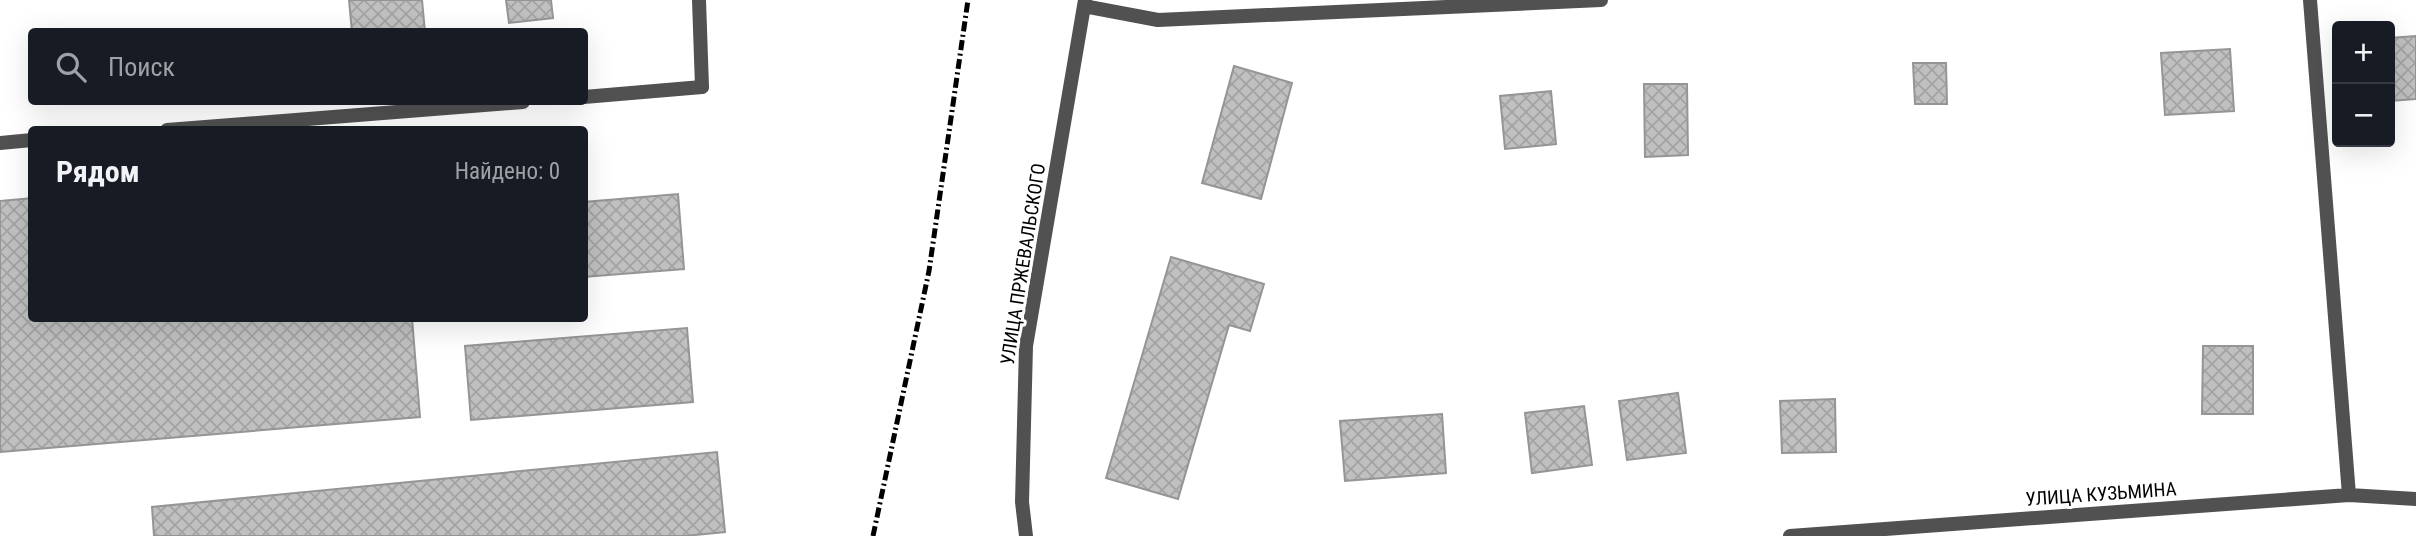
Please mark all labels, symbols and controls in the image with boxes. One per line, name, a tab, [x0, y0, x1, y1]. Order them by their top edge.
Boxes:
map controls	[2332, 21, 2395, 147]
button: +	[2332, 21, 2395, 84]
search box	[28, 28, 588, 105]
icon: search	[52, 48, 90, 86]
text: Поиск	[108, 52, 175, 82]
button: −	[2332, 84, 2395, 147]
text: Рядом	[56, 154, 140, 189]
text: Найдено: 0	[455, 158, 560, 185]
street label: УЛИЦА ПРЖЕВАЛЬСКОГО	[996, 162, 1050, 366]
street label: УЛИЦА КУЗЬМИНА	[2025, 477, 2177, 511]

